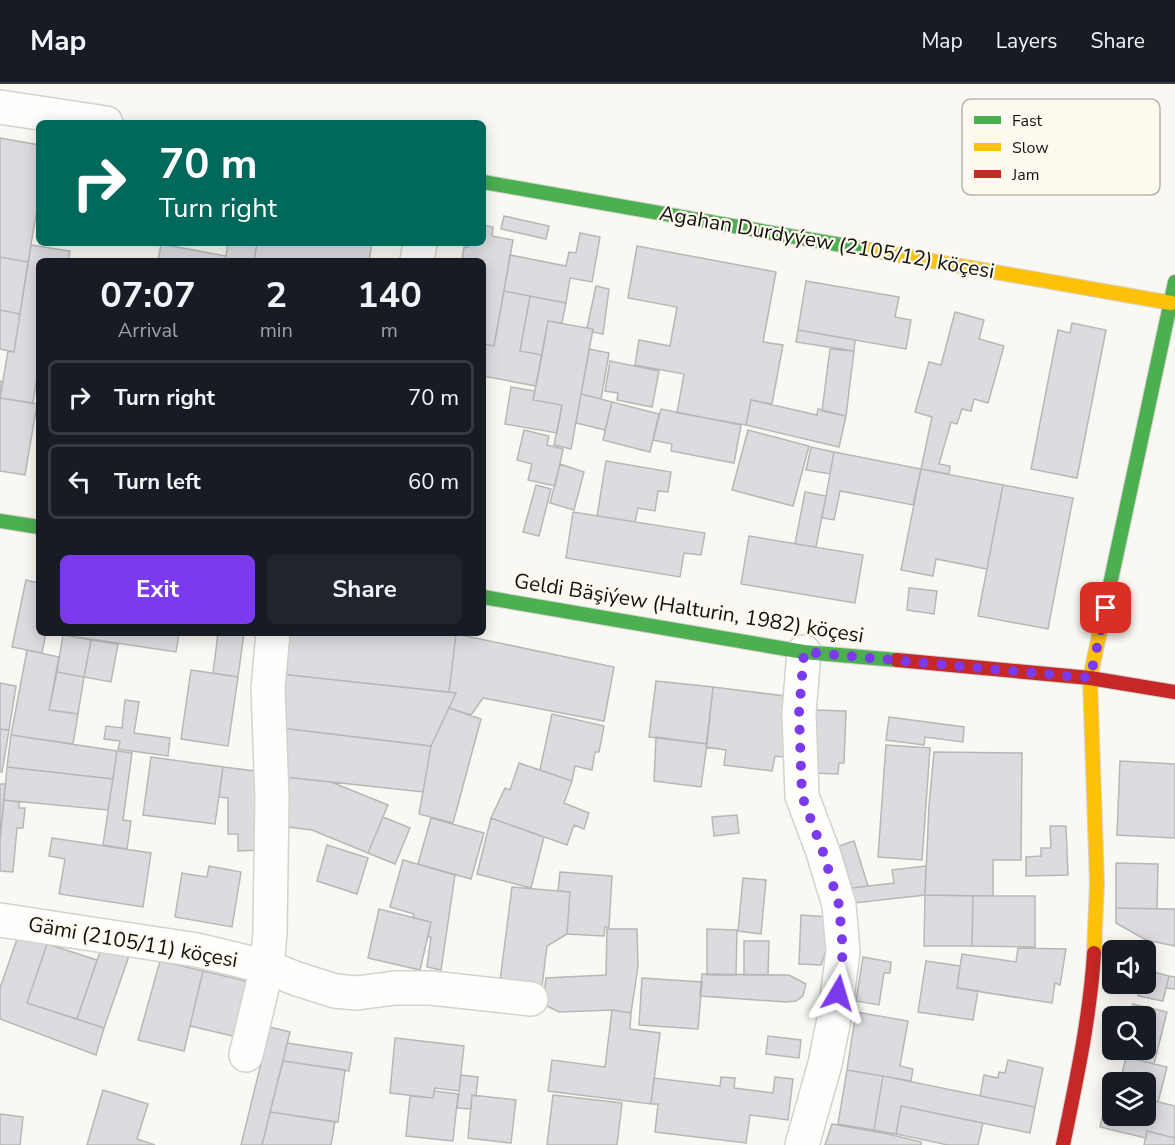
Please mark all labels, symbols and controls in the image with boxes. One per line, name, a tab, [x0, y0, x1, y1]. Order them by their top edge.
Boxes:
text: Map	[30, 22, 86, 60]
text: Map	[921, 27, 963, 55]
text: Layers	[996, 27, 1057, 55]
text: Share	[1090, 27, 1145, 55]
legend	[962, 99, 1160, 195]
text: Fast	[1012, 110, 1043, 132]
text: 70 m	[159, 136, 258, 193]
text: Slow	[1012, 137, 1049, 159]
icon: right	[60, 144, 138, 222]
text: Jam	[1011, 164, 1039, 186]
text: Turn right	[159, 190, 277, 227]
street label: Agahan Durdyýew (2105/12) köçesi	[657, 199, 997, 285]
text: 07:07	[100, 271, 196, 320]
text: 2	[265, 271, 287, 320]
text: 140	[357, 271, 422, 320]
text: Arrival	[118, 317, 178, 344]
text: min	[260, 317, 293, 344]
text: m	[381, 317, 398, 344]
icon: right	[63, 381, 96, 414]
text: Turn right	[114, 383, 215, 413]
text: 70 m	[408, 383, 459, 413]
icon: left	[63, 465, 96, 498]
text: Turn left	[114, 467, 201, 497]
text: 60 m	[408, 467, 459, 497]
button: Exit	[60, 555, 255, 624]
button: Share	[267, 555, 462, 624]
street label: Geldi Bäşiýew (Halturin, 1982) köçesi	[512, 567, 866, 649]
pin	[1080, 582, 1131, 633]
icon: arrive	[1089, 591, 1122, 624]
street label: Gämi (2105/11) köçesi	[26, 910, 240, 974]
map controls	[1102, 940, 1156, 1126]
button: sound	[1102, 940, 1156, 994]
position arrow	[806, 961, 870, 1025]
button: search	[1102, 1006, 1156, 1060]
button: layers	[1102, 1072, 1156, 1126]

